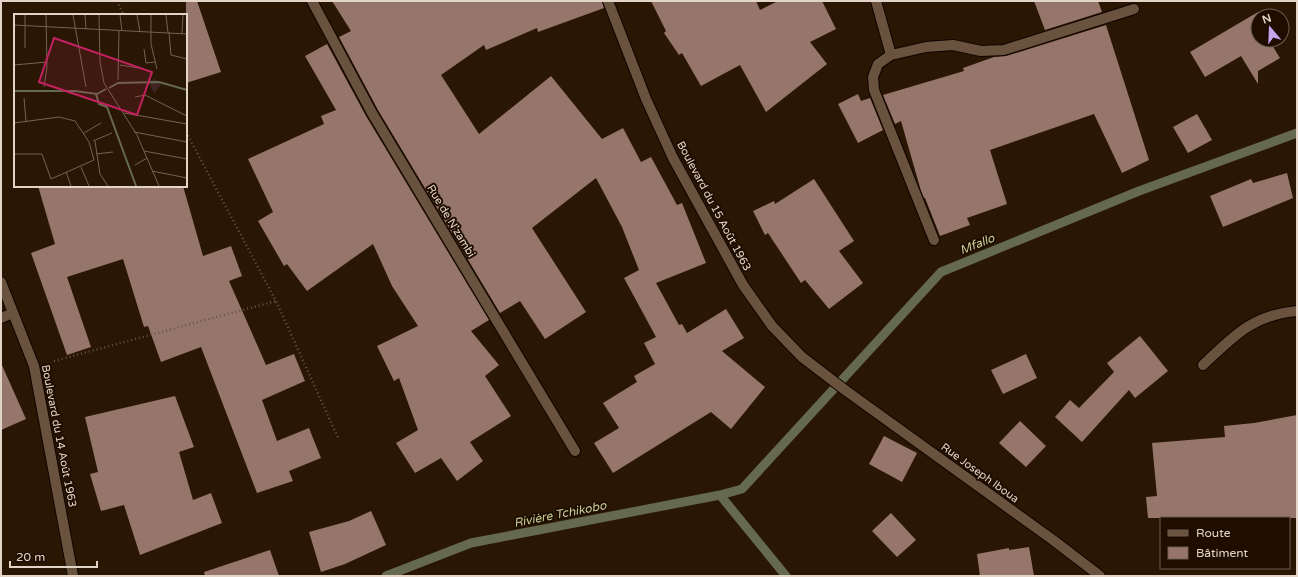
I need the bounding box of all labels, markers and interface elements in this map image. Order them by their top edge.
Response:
north arrow [1250,8,1290,48]
text: N [1261,11,1273,27]
inset map [14,14,187,187]
street label: Boulevard du 15 Août 1963 [674,139,754,273]
street label: Rue de N'zambi [424,182,478,260]
water label: Mfallo [958,231,997,257]
street label: Boulevard du 14 Août 1963 [39,364,79,508]
street label: Rue Joseph Iboua [939,440,1021,506]
water label: Rivière Tchikobo [513,498,608,530]
legend [1160,517,1290,569]
text: Route [1196,526,1231,540]
scale bar [10,543,97,569]
text: Bâtiment [1196,546,1248,560]
text: 20 m [16,550,45,564]

